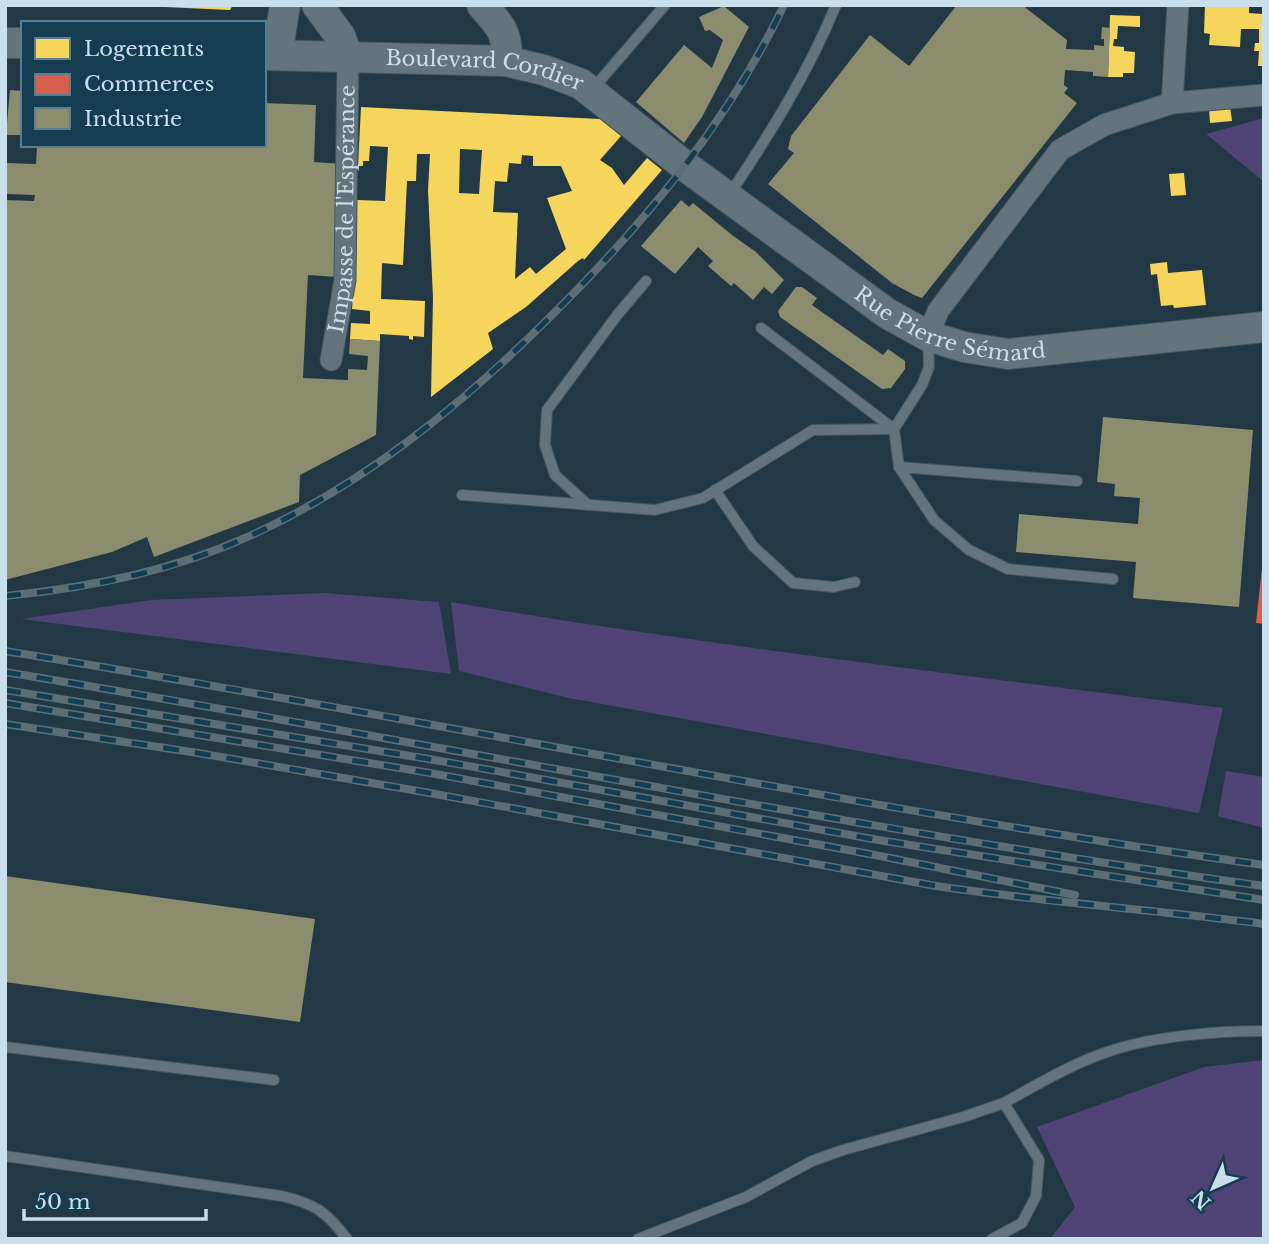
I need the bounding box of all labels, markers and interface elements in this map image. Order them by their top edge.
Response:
legend [21,21,266,147]
text: Logements [84,36,204,62]
street label: Boulevard Cordier [385,45,587,97]
text: Commerces [84,71,214,97]
street label: Impasse de l'Espérance [323,85,361,335]
text: Industrie [84,106,182,132]
street label: Rue Pierre Sémard [849,281,1047,367]
north arrow [1178,1153,1248,1223]
scale bar [24,1178,206,1222]
text: N [1187,1185,1216,1214]
text: 50 m [35,1189,91,1215]

